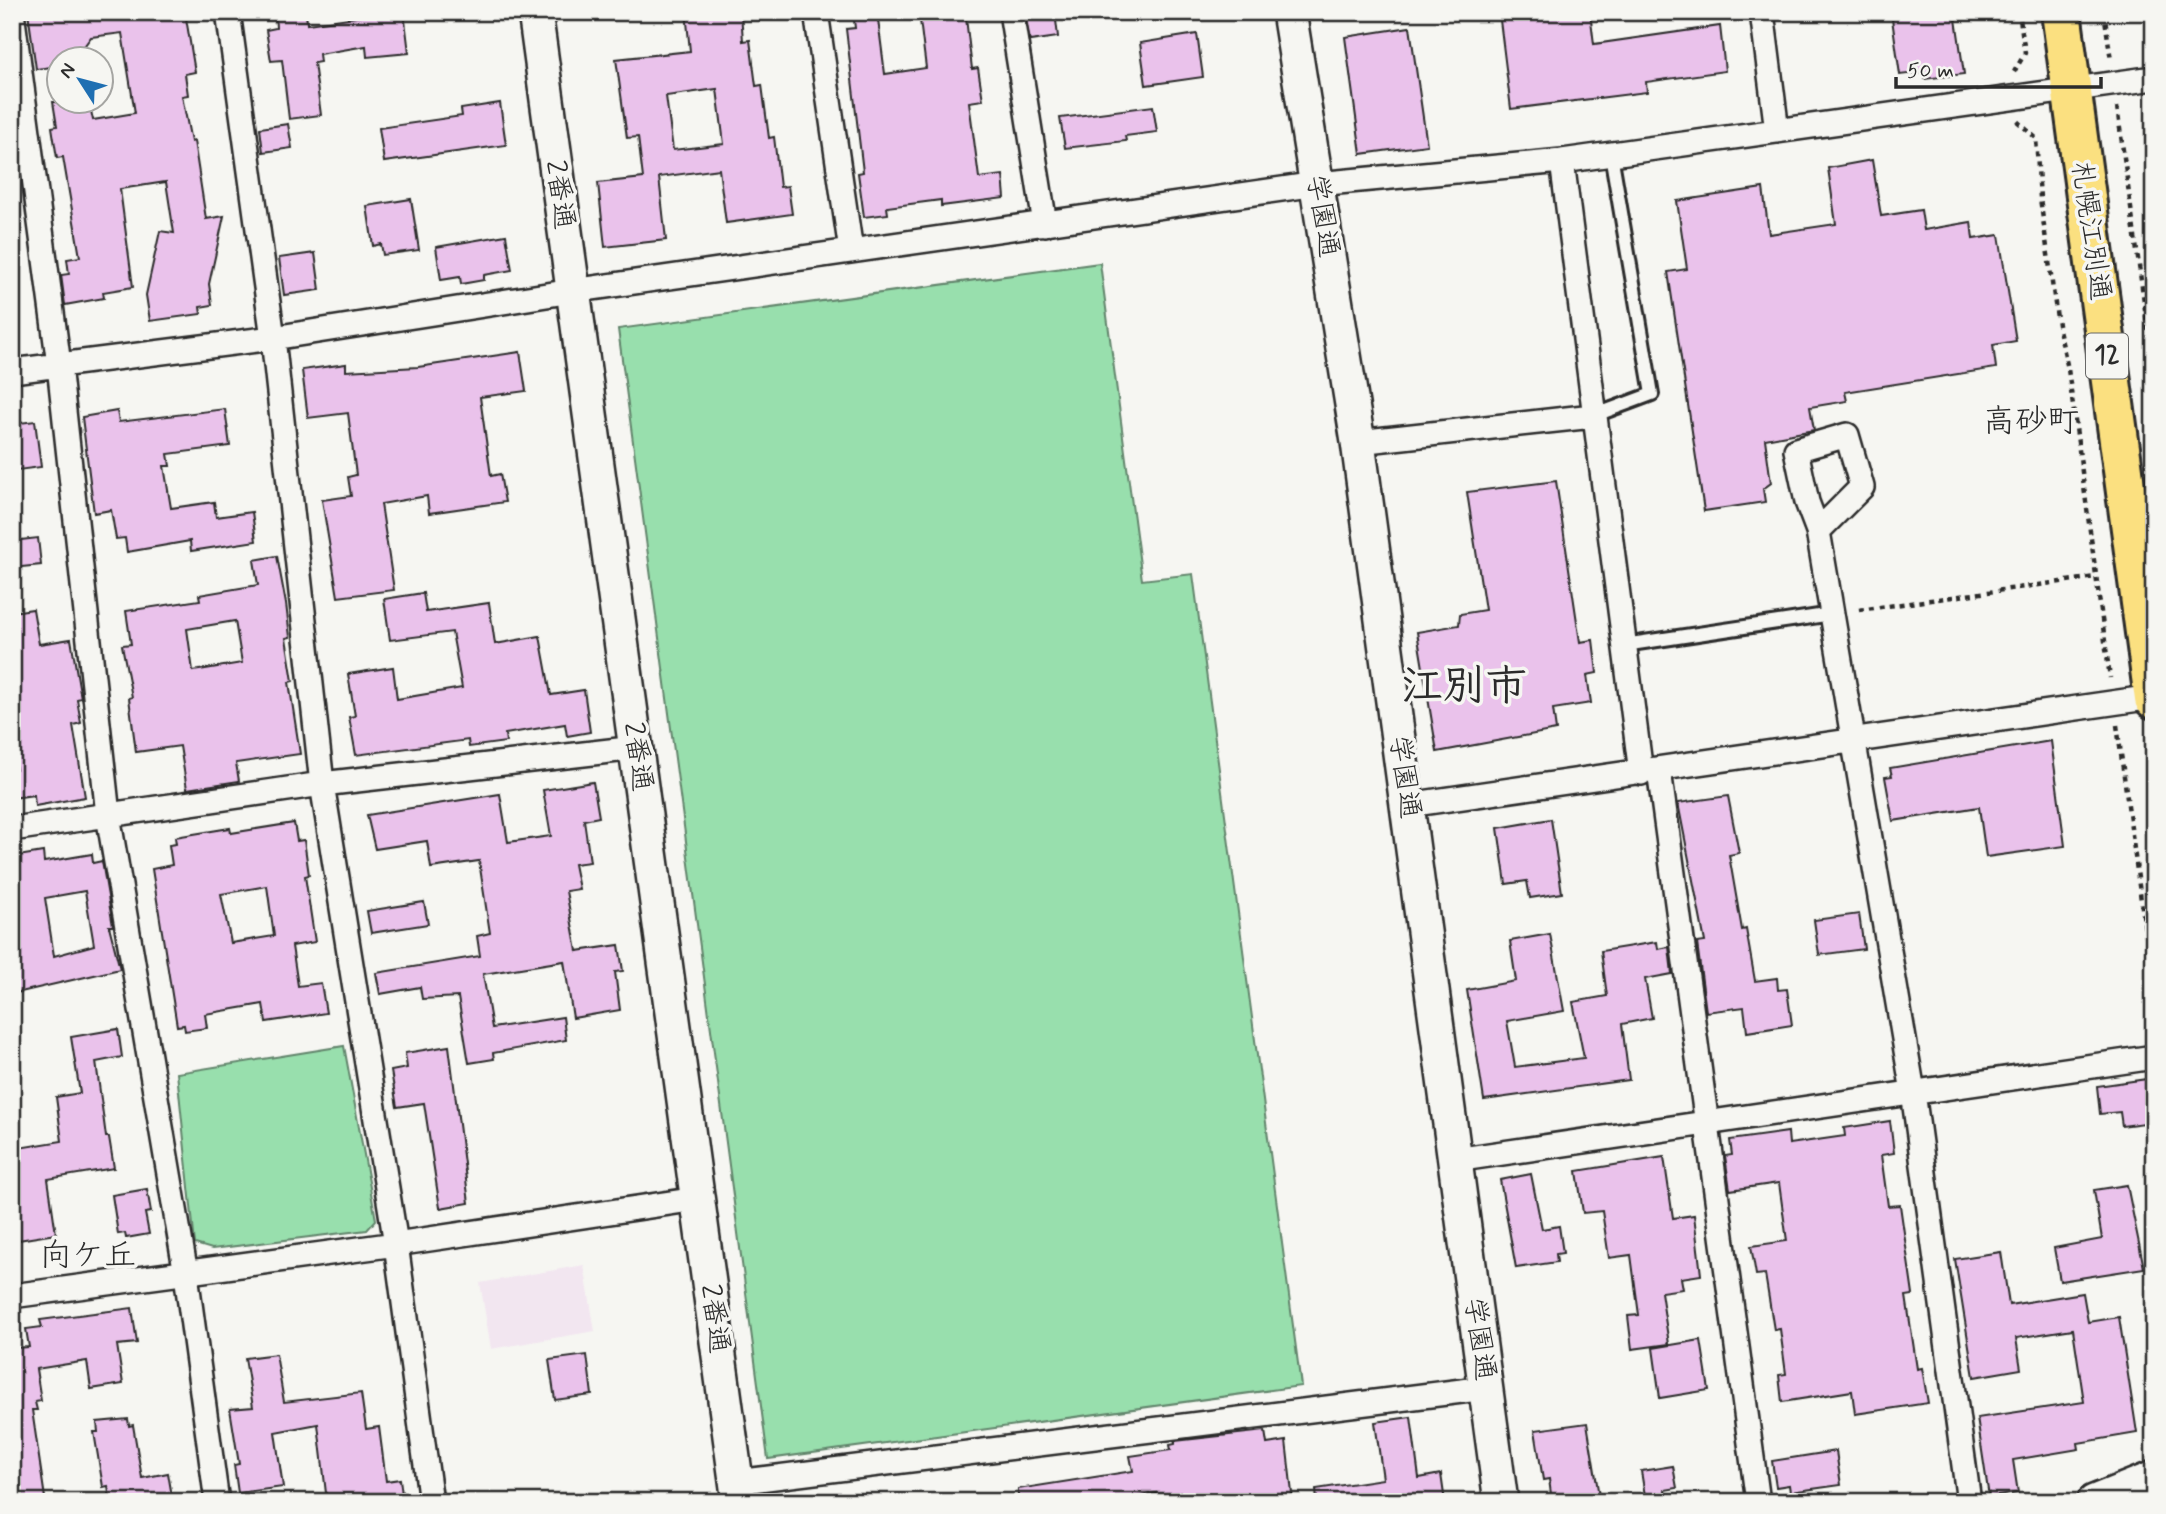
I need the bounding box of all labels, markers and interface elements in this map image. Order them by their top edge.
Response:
north arrow [46,46,116,116]
scale bar [1896,46,2101,90]
text: 50 m [1907,57,1954,85]
text: N [54,58,81,83]
street label: 2番通 [536,158,582,232]
street label: 札幌江別通 [2062,159,2118,303]
street label: 学園通 [1297,172,1347,260]
road number: 12 [2086,334,2128,378]
district label: 高砂町 [1983,401,2079,443]
district label: 江別市 [1401,660,1527,715]
street label: 2番通 [614,720,660,794]
street label: 学園通 [1380,733,1428,821]
district label: 向ケ丘 [40,1235,136,1277]
street label: 2番通 [691,1282,737,1356]
street label: 学園通 [1455,1295,1503,1383]

